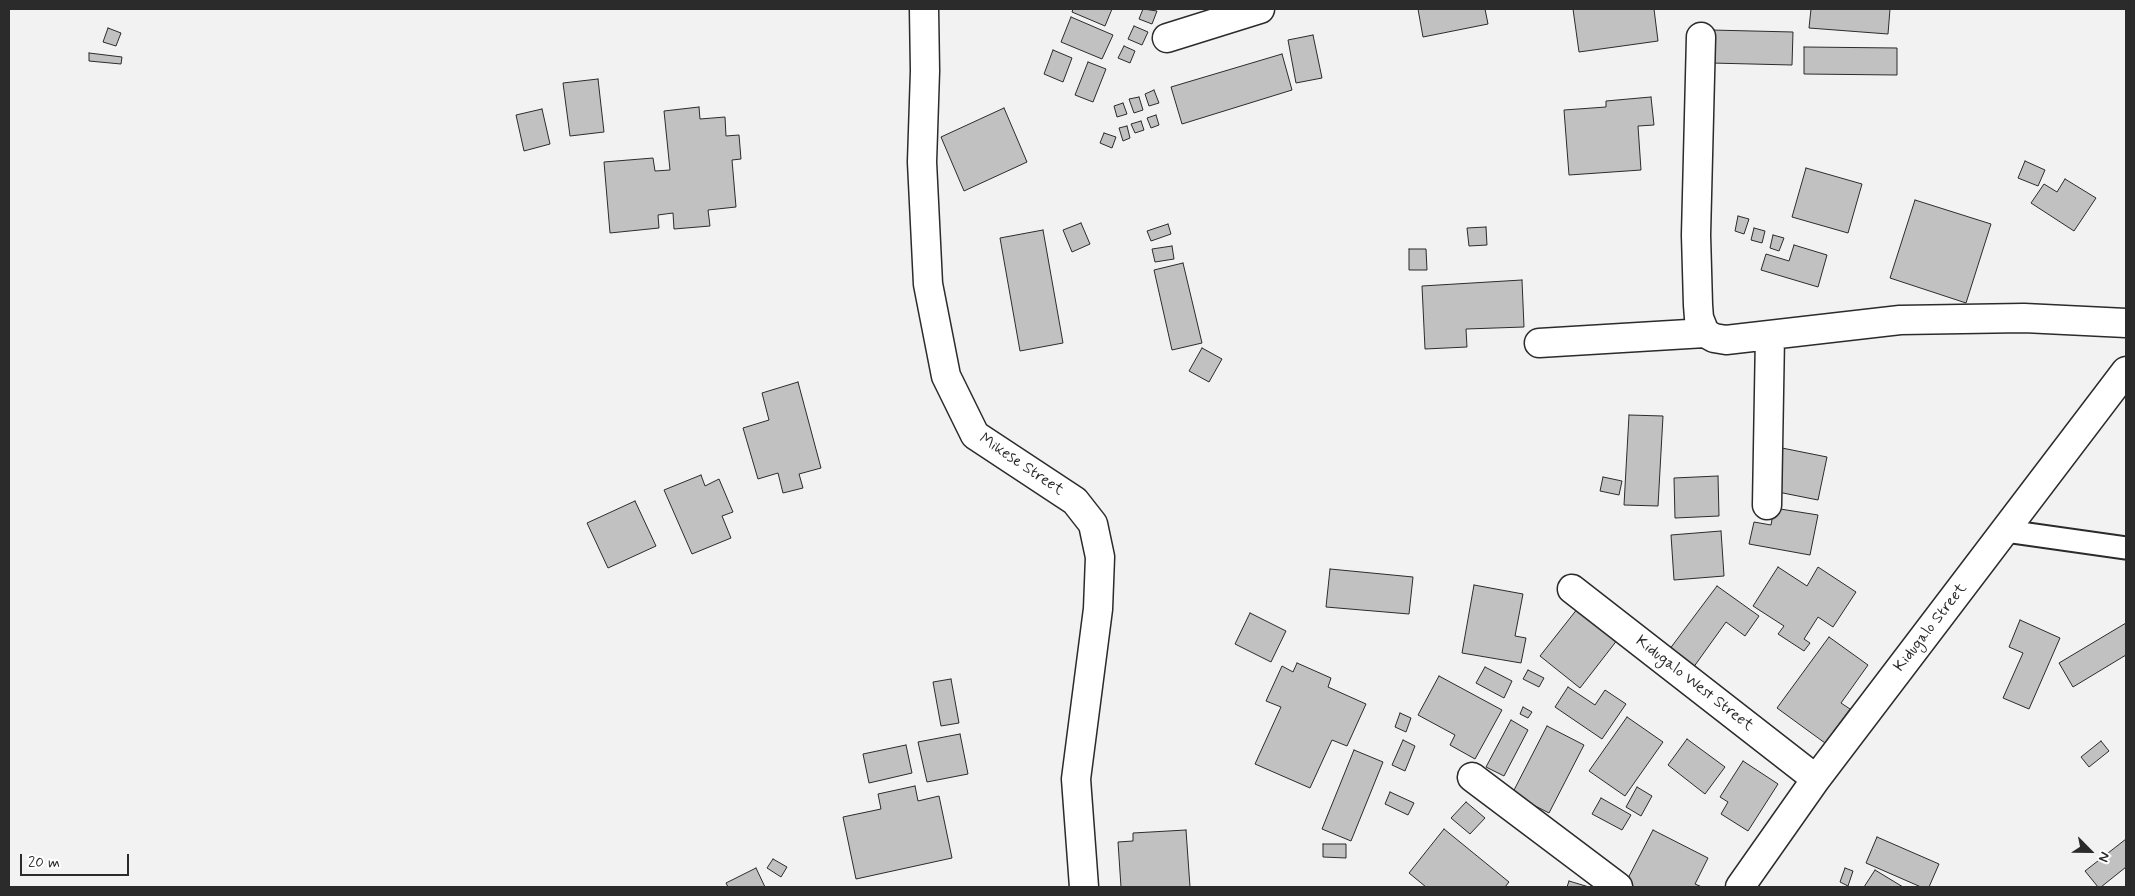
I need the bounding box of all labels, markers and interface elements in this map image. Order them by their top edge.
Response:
street label: Mikese Street [975,430,1067,500]
street label: Kidugalo Street [1890,580,1972,676]
street label: Kidugalo West Street [1631,632,1757,736]
north arrow [2065,826,2115,876]
scale bar [22,844,131,876]
text: N [2094,849,2114,865]
text: 20 m [28,853,60,873]

